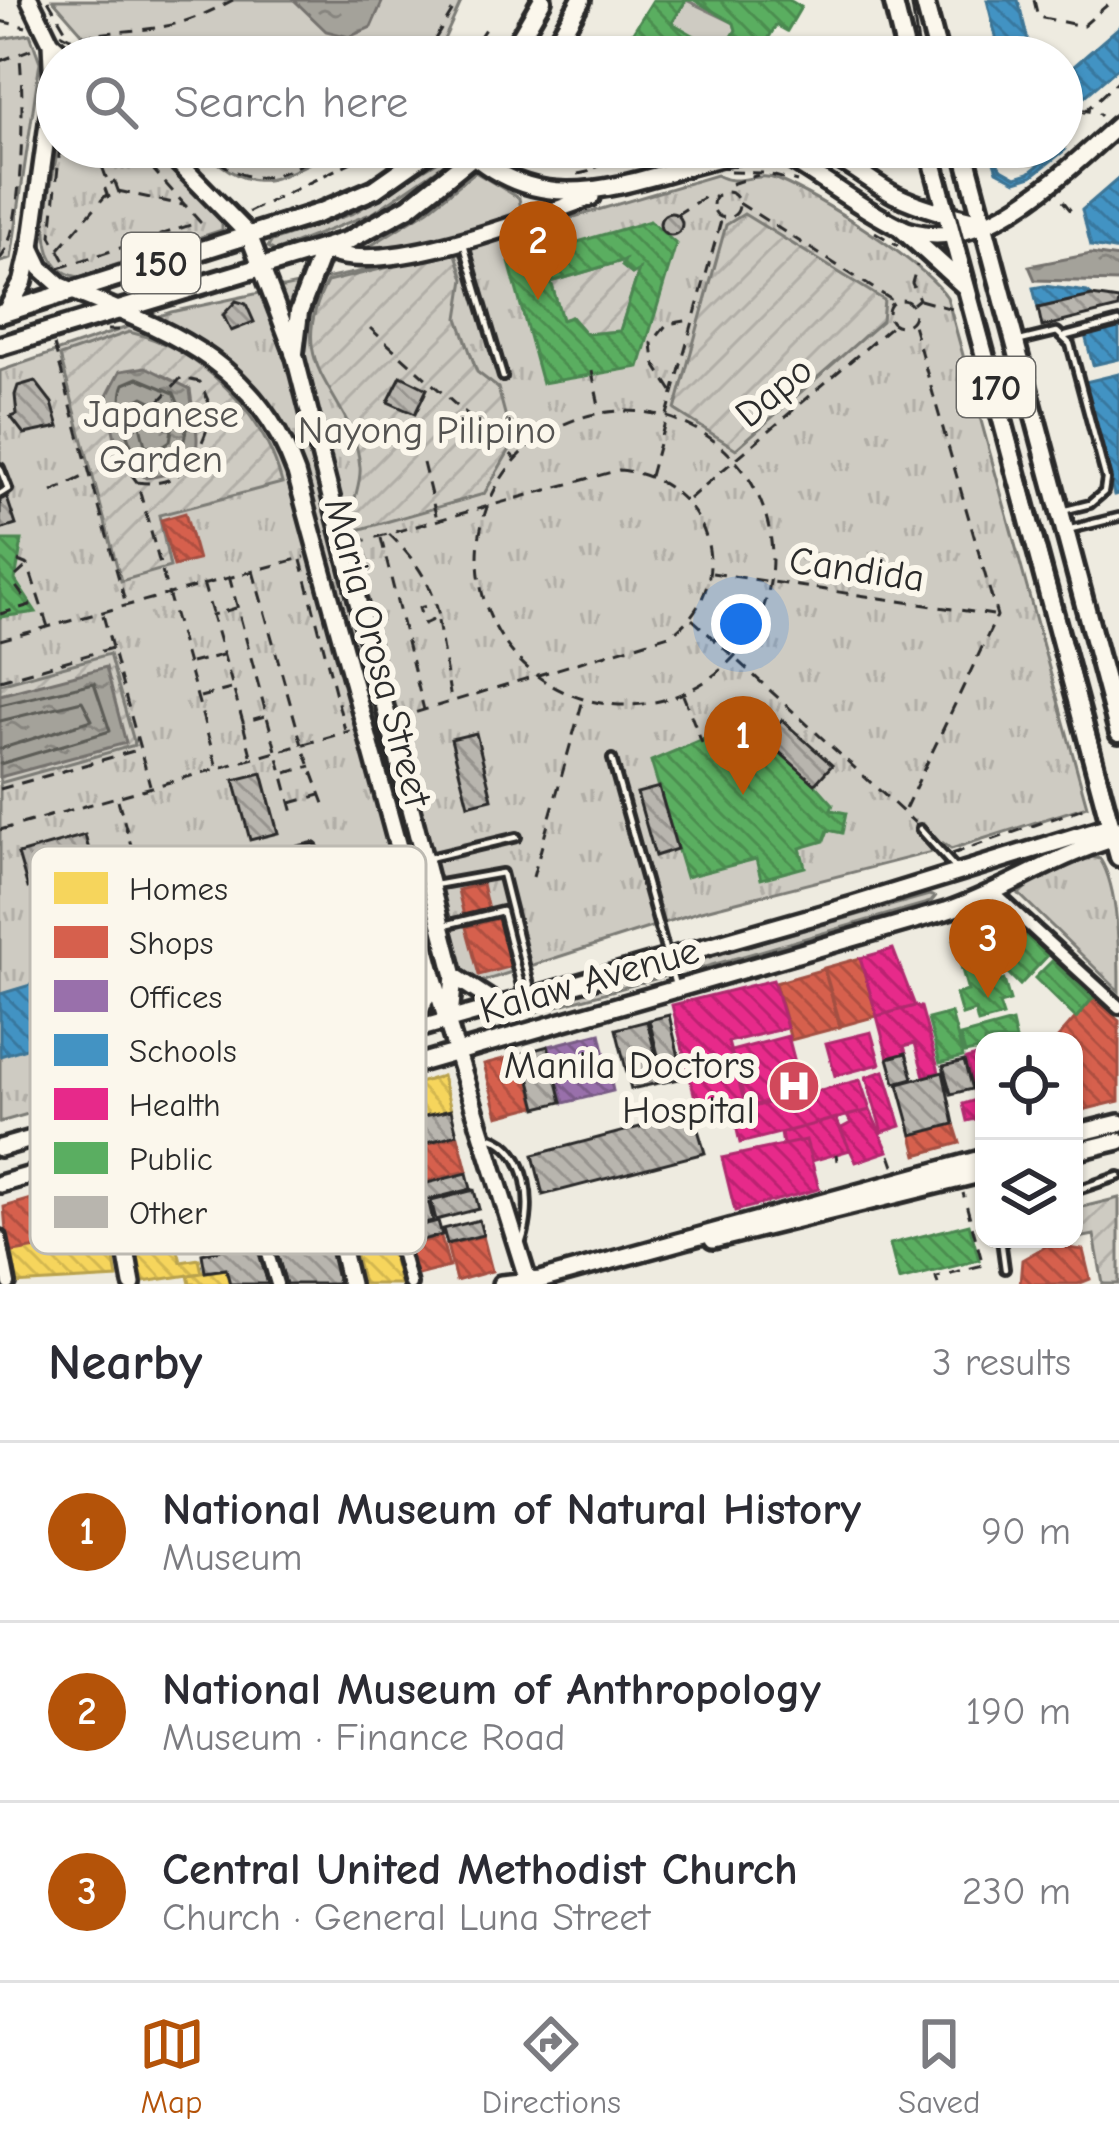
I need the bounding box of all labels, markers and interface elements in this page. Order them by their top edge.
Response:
search box [36,36,1083,168]
icon: search [78,69,144,135]
text: Search here [174,76,408,128]
pin: 2 [499,201,577,300]
road number: 150 [122,233,200,293]
street label: Dapo [727,347,821,437]
road number: 170 [957,357,1035,417]
park label: Japanese Garden [83,392,239,482]
park label: Nayong Pilipino [298,408,556,453]
street label: Maria Orosa Street [315,493,441,813]
street label: Candida [786,538,927,601]
your location [711,594,771,654]
pin: 1 [704,696,782,795]
legend [30,846,426,1254]
text: Homes [129,870,228,908]
pin: 3 [949,899,1027,998]
text: Shops [129,924,213,962]
street label: Kalaw Avenue [475,928,704,1033]
text: Offices [129,978,222,1016]
text: Schools [129,1032,237,1070]
map controls [975,1032,1083,1248]
button: locate [975,1032,1083,1140]
place label: Manila Doctors Hospital [504,1043,755,1133]
hospital icon: Manila Doctors Hospital [766,1058,822,1114]
text: Health [129,1086,221,1124]
text: Public [129,1140,213,1178]
button: layers [975,1140,1083,1248]
text: Other [129,1194,207,1232]
text: Nearby [48,1333,202,1392]
text: 3 results [932,1340,1071,1385]
text: National Museum of Natural History [162,1483,861,1535]
text: 1 [79,1509,95,1554]
text: 90 m [981,1509,1071,1554]
text: Museum [162,1535,302,1580]
text: National Museum of Anthropology [162,1663,821,1715]
text: 2 [77,1689,97,1734]
text: 190 m [966,1689,1071,1734]
text: Museum · Finance Road [162,1715,566,1760]
text: Central United Methodist Church [162,1843,798,1895]
text: 3 [77,1869,97,1914]
text: 230 m [962,1869,1071,1914]
text: Church · General Luna Street [162,1895,650,1940]
tab: Map [139,2011,205,2121]
tab: Directions [482,2011,621,2121]
tab: Saved [898,2011,980,2121]

